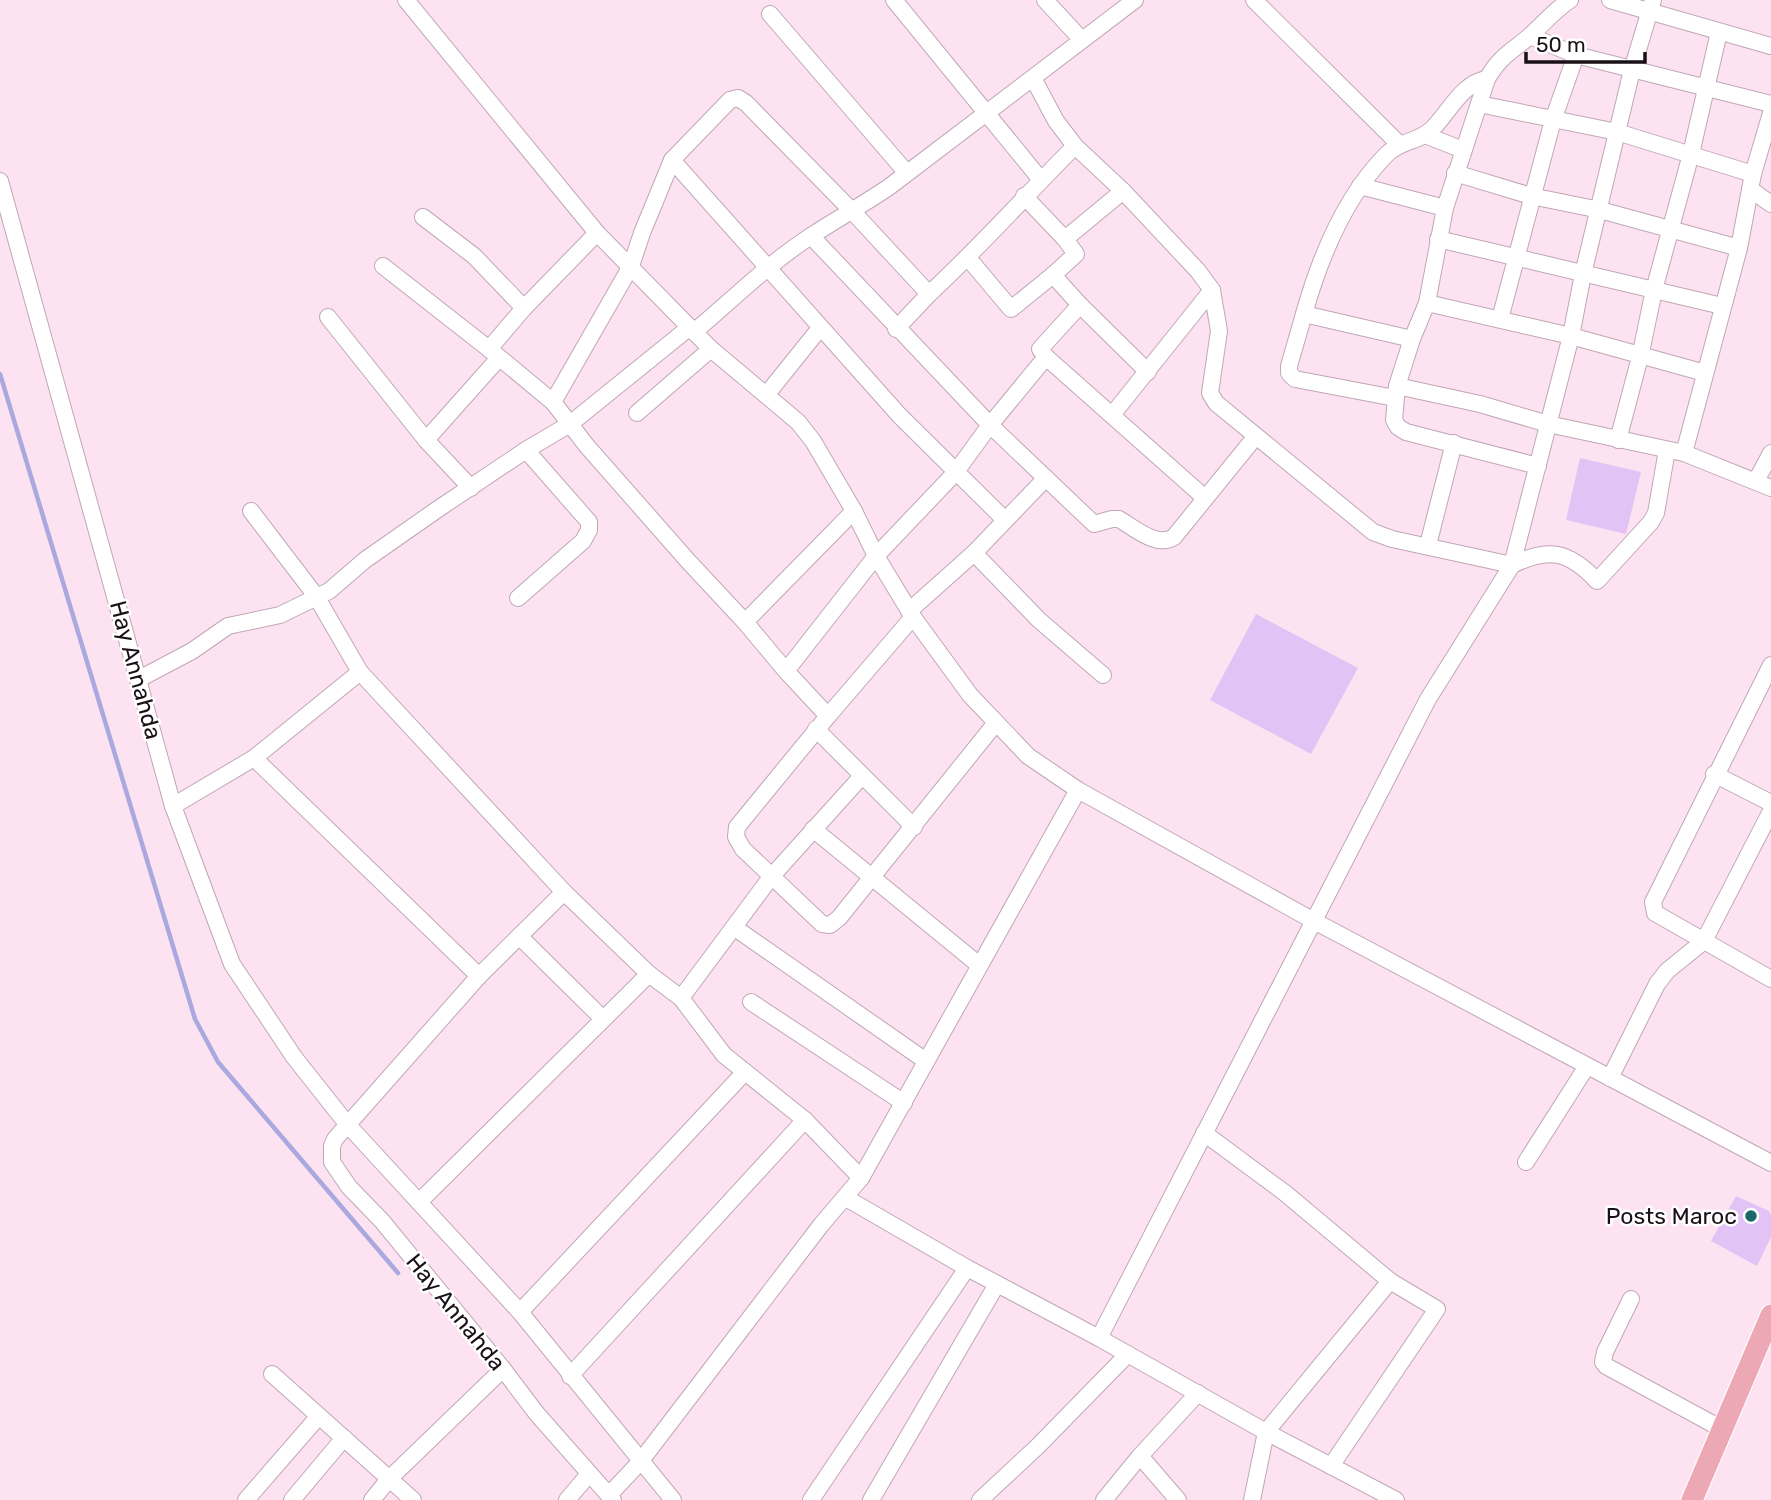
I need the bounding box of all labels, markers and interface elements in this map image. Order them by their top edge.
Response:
scale bar [1526,21,1645,65]
text: 50 m [1536,32,1586,57]
street label: Hay Annahda [104,598,168,742]
place label: Posts Maroc [1606,1202,1737,1230]
marker: Posts Maroc [1743,1208,1759,1224]
street label: Hay Annahda [400,1248,512,1376]

